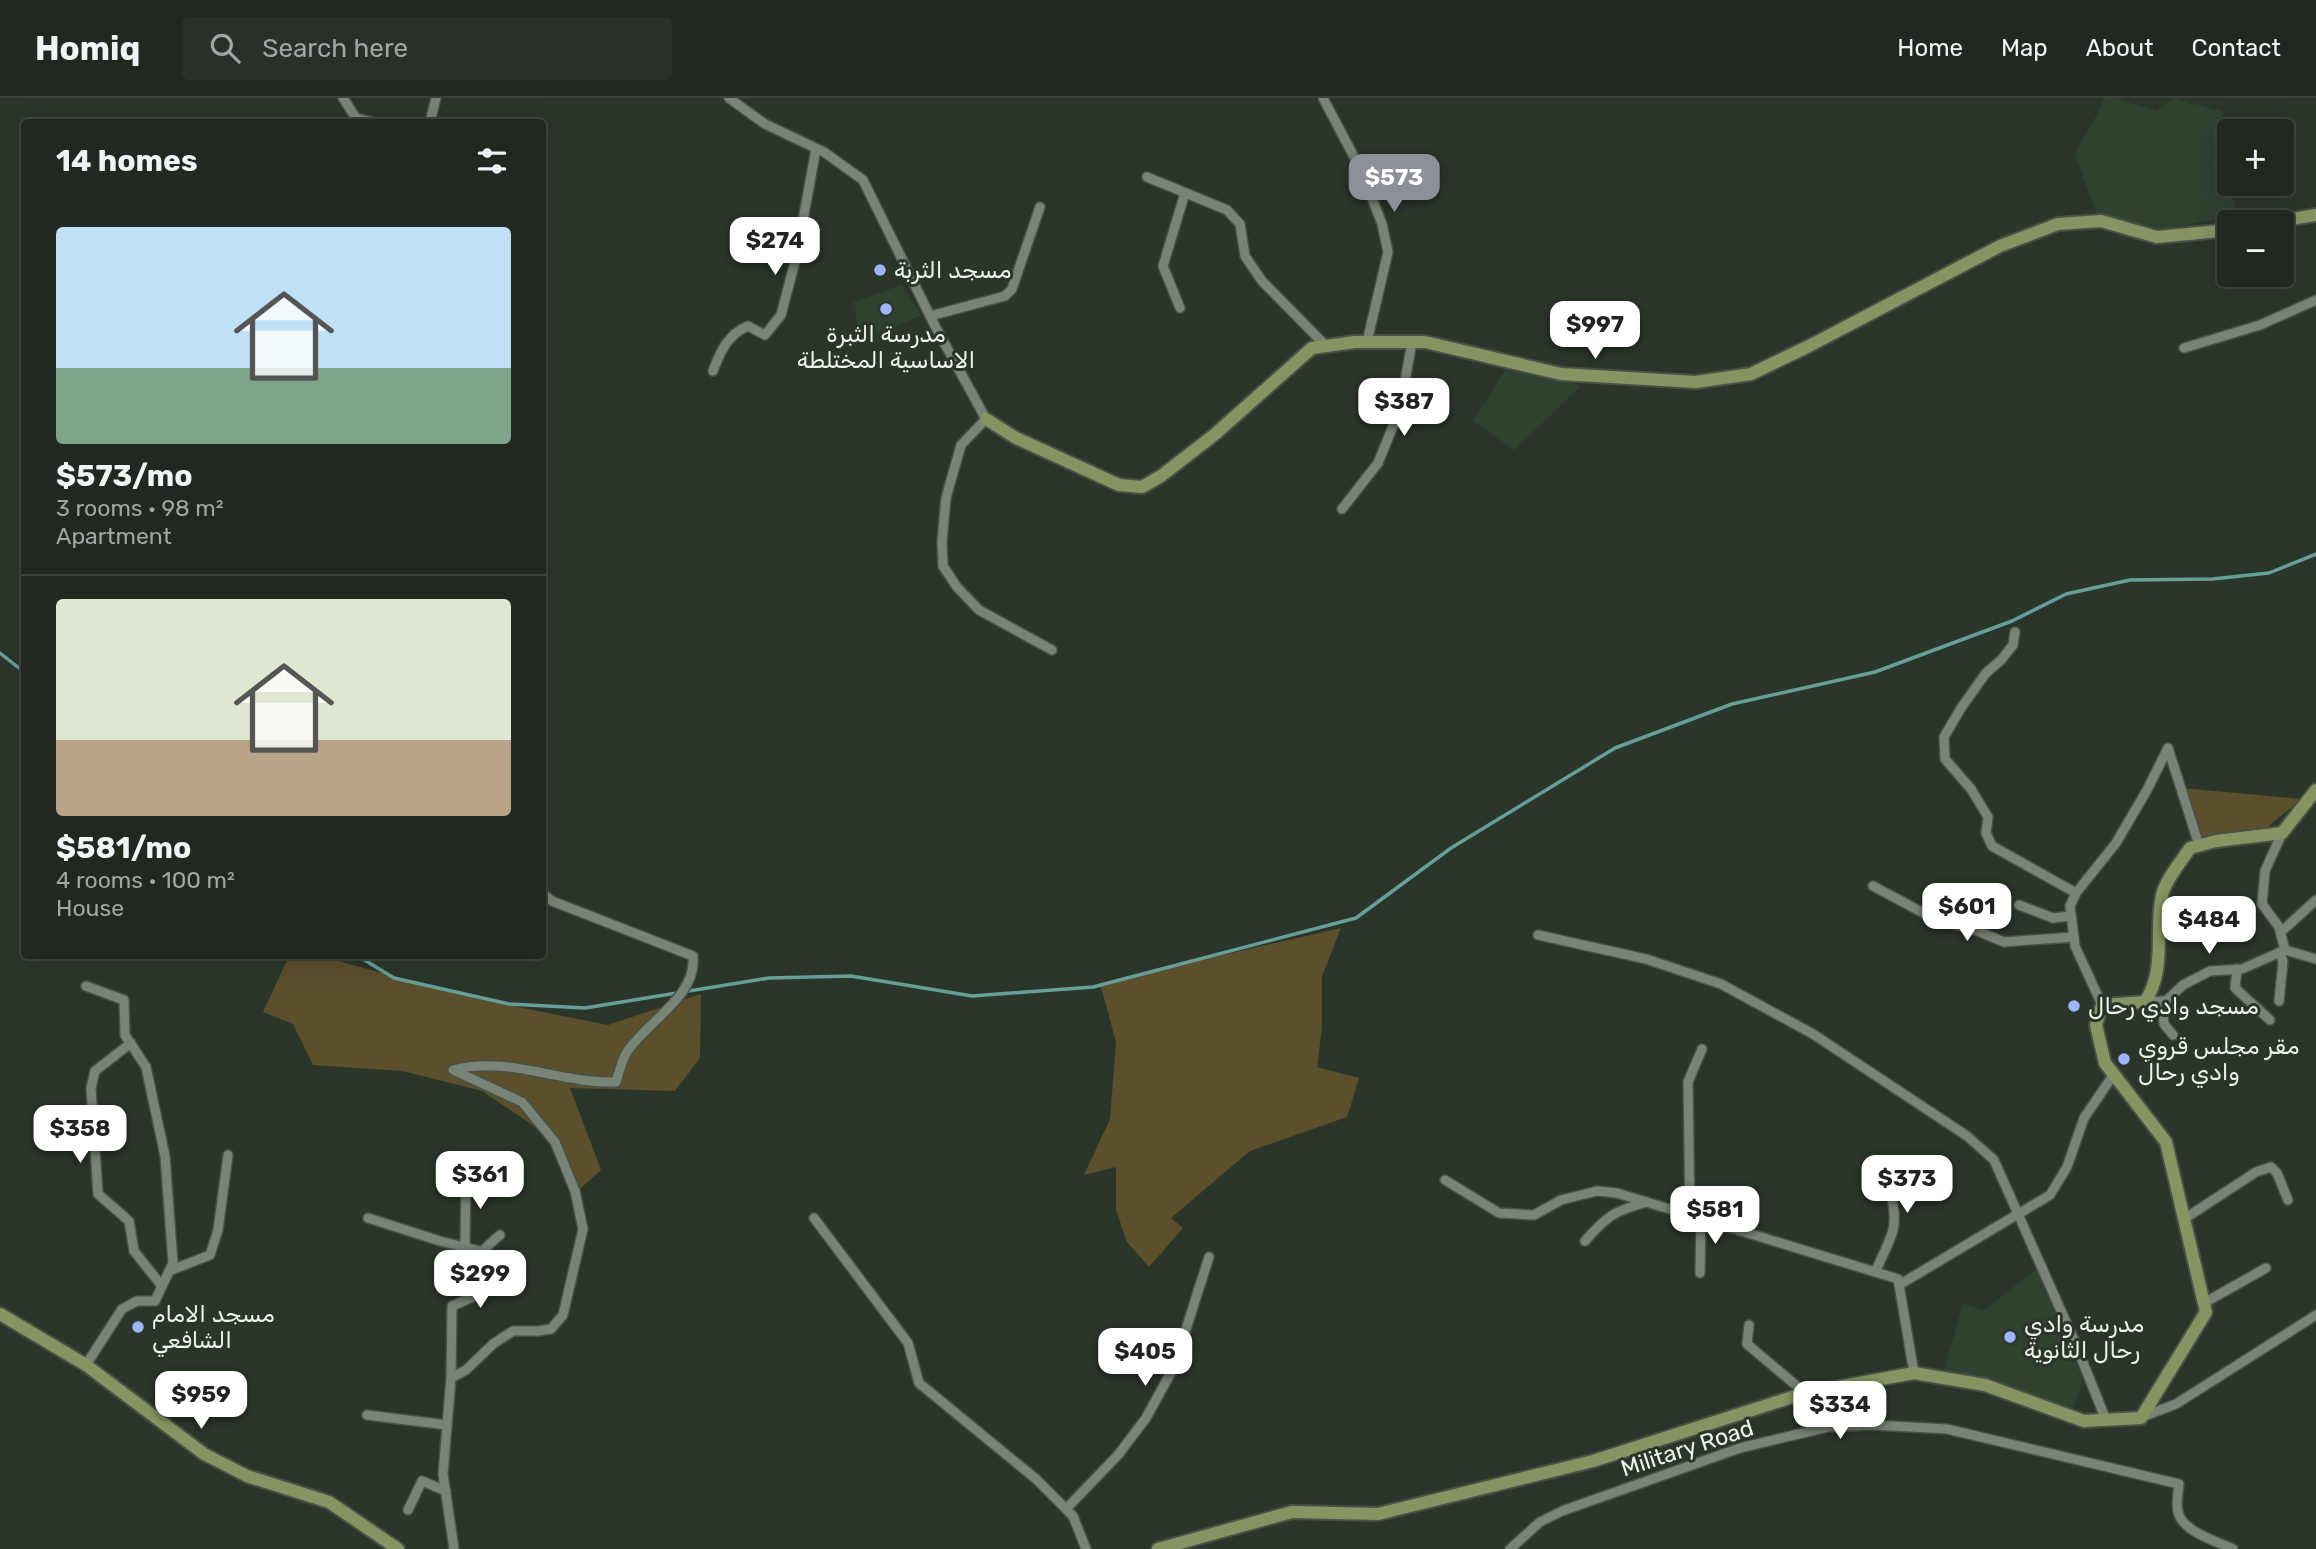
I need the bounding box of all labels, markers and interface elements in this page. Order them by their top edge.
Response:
search box [182,17,672,80]
text: Homiq [35,29,140,68]
icon: search [206,29,244,67]
text: Search here [262,33,408,64]
text: Home [1897,34,1963,62]
text: Map [2001,34,2048,62]
text: About [2086,34,2154,62]
text: Contact [2192,34,2281,62]
map controls [2217,119,2294,287]
button: + [2217,119,2294,196]
icon: filters [473,142,511,180]
text: 14 homes [56,143,198,179]
pin: $573 [1353,155,1435,214]
text: $573 [1365,163,1423,191]
button: − [2217,210,2294,287]
pin: $274 [734,218,816,277]
text: $274 [746,226,804,254]
place label: مسجد الثربة [894,256,1011,284]
marker: مسجد الثربة [872,262,888,278]
icon: home [221,273,347,399]
marker: مدرسة الثبرة الاساسية المختلطة [878,301,894,317]
pin: $997 [1554,302,1636,361]
text: $997 [1566,310,1624,338]
place label: مدرسة الثبرة الاساسية المختلطة [797,320,975,374]
pin: $387 [1363,378,1445,438]
text: $387 [1374,387,1434,415]
text: $573/mo [56,458,193,494]
text: 3 rooms · 98 m² [56,494,224,522]
text: Apartment [56,522,172,550]
icon: home [221,645,347,771]
text: $581/mo [56,830,191,866]
text: 4 rooms · 100 m² [56,866,235,894]
pin: $601 [1926,884,2008,943]
text: $601 [1938,892,1996,920]
text: House [56,894,124,922]
pin: $484 [2168,896,2250,956]
text: $484 [2178,905,2240,933]
place label: مسجد وادي رحال [2088,992,2259,1023]
marker: مسجد وادي رحال [2066,998,2082,1014]
place label: مقر مجلس قروي وادي رحال [2138,1032,2300,1089]
marker: مقر مجلس قروي وادي رحال [2116,1051,2132,1067]
pin: $358 [39,1105,121,1165]
text: $358 [50,1114,110,1142]
pin: $361 [439,1152,521,1211]
pin: $373 [1866,1156,1948,1215]
text: $361 [452,1160,508,1188]
text: $373 [1878,1164,1936,1192]
pin: $581 [1674,1186,1756,1246]
text: $581 [1686,1195,1744,1223]
pin: $299 [439,1250,521,1310]
text: $299 [450,1259,510,1287]
place label: مسجد الامام الشافعي [152,1300,275,1357]
place label: مدرسة وادي رحال الثانوية [2024,1310,2144,1364]
marker: مسجد الامام الشافعي [130,1319,146,1335]
pin: $405 [1104,1328,1186,1388]
marker: مدرسة وادي رحال الثانوية [2002,1329,2018,1345]
text: $405 [1114,1337,1176,1365]
pin: $959 [160,1372,242,1431]
text: $959 [171,1380,231,1408]
pin: $334 [1799,1382,1881,1441]
text: $334 [1809,1390,1871,1418]
street label: Military Road [1617,1413,1757,1483]

